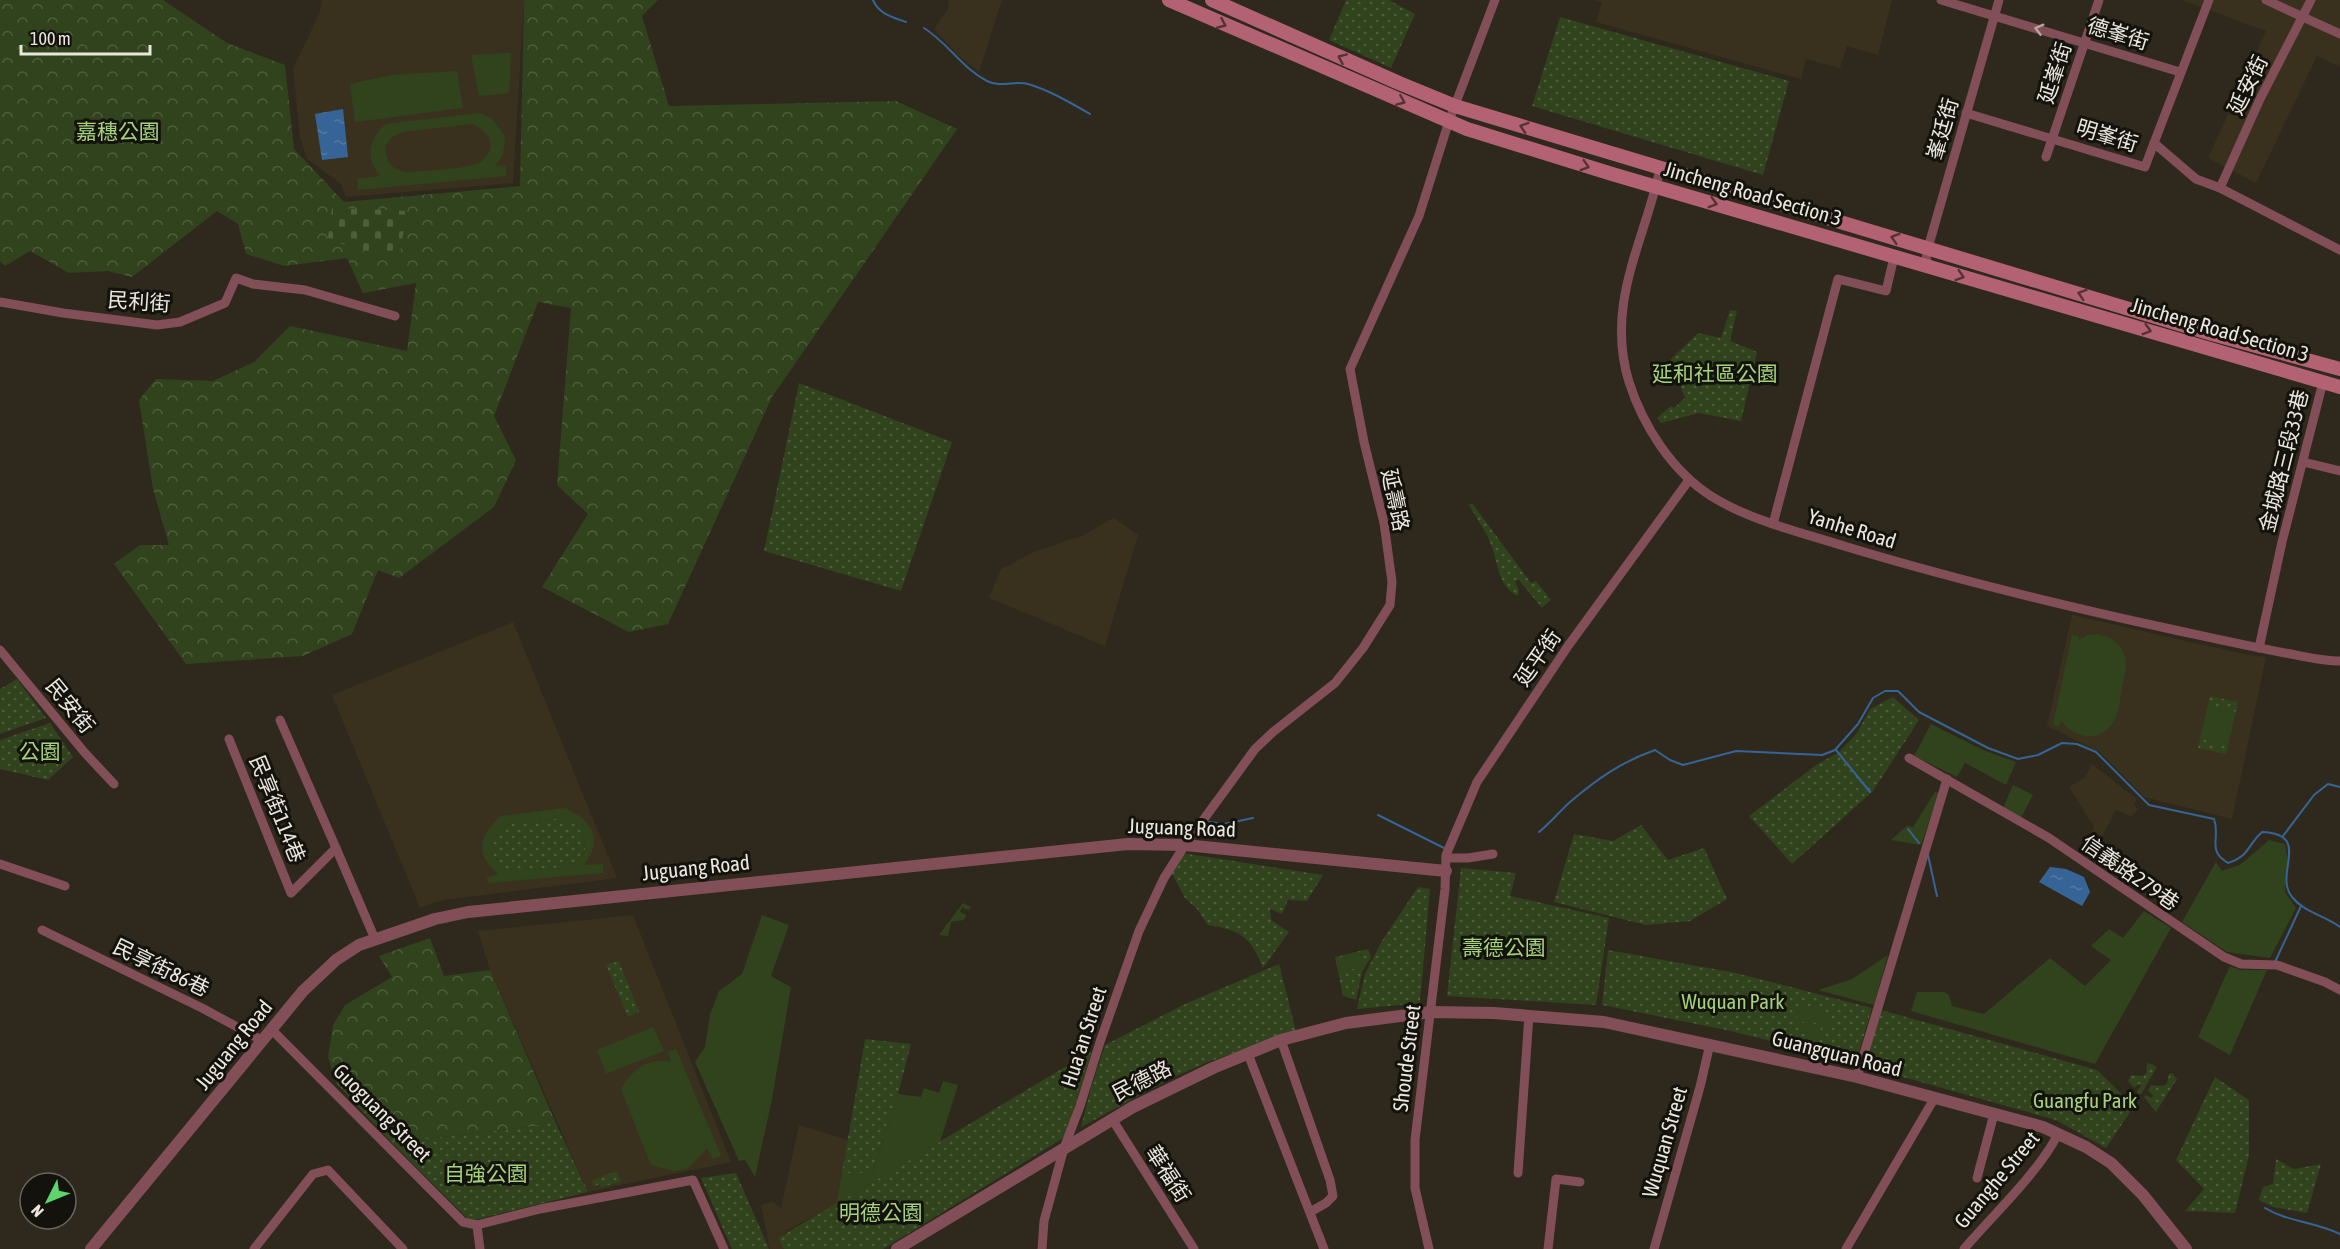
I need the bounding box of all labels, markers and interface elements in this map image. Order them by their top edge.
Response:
street label: 德峯街 [2085,12,2152,54]
one-way arrow [1216,17,1227,29]
scale bar [21,18,150,56]
one-way arrow [2034,24,2045,36]
text: 100 m [30,28,71,49]
street label: 延峯街 [2033,39,2075,106]
street label: 延安街 [2223,51,2272,118]
one-way arrow [1338,53,1349,65]
one-way arrow [1395,94,1406,106]
street label: 峯廷街 [1922,95,1962,162]
street label: 明峯街 [2074,114,2141,156]
park label: 嘉穗公園 [76,119,160,143]
one-way arrow [1519,122,1530,135]
street label: Jincheng Road Section 3 [1662,156,1845,230]
one-way arrow [1579,159,1590,171]
one-way arrow [1707,196,1717,208]
one-way arrow [1890,233,1901,246]
one-way arrow [1954,269,1965,281]
street label: 民利街 [107,287,171,315]
one-way arrow [2077,289,2088,301]
street label: Jincheng Road Section 3 [2129,292,2312,366]
one-way arrow [2142,323,2152,335]
park label: 延和社區公園 [1652,361,1778,385]
street label: 金城路三段33巷 [2254,387,2312,534]
street label: 延壽路 [1378,466,1414,533]
street label: Yanhe Road [1805,503,1899,553]
street label: 延平街 [1509,625,1565,690]
street label: 民安街 [42,673,100,737]
park label: 公園 [19,739,61,763]
street label: 民享街114巷 [246,751,310,866]
street label: Juguang Road [1128,813,1236,841]
street label: 信義路279巷 [2077,830,2184,915]
street label: Juguang Road [641,849,751,885]
street label: 民享街86巷 [110,934,213,1001]
park label: 壽德公園 [1462,935,1546,959]
street label: Hua'an Street [1055,983,1111,1090]
park label: Wuquan Park [1681,989,1785,1013]
street label: Juguang Road [190,995,277,1094]
street label: Shoude Street [1388,1003,1424,1113]
street label: Guangquan Road [1770,1025,1905,1081]
street label: 民德路 [1108,1055,1175,1105]
street label: Guoguang Street [329,1058,437,1166]
street label: Wuquan Street [1637,1084,1691,1200]
park label: Guangfu Park [2033,1088,2137,1112]
street label: Guanghe Street [1949,1126,2044,1233]
street label: 華福街 [1142,1141,1196,1206]
park label: 自強公園 [444,1161,528,1185]
north arrow [18,1171,78,1231]
park label: 明德公園 [839,1200,923,1224]
text: N [27,1202,47,1221]

